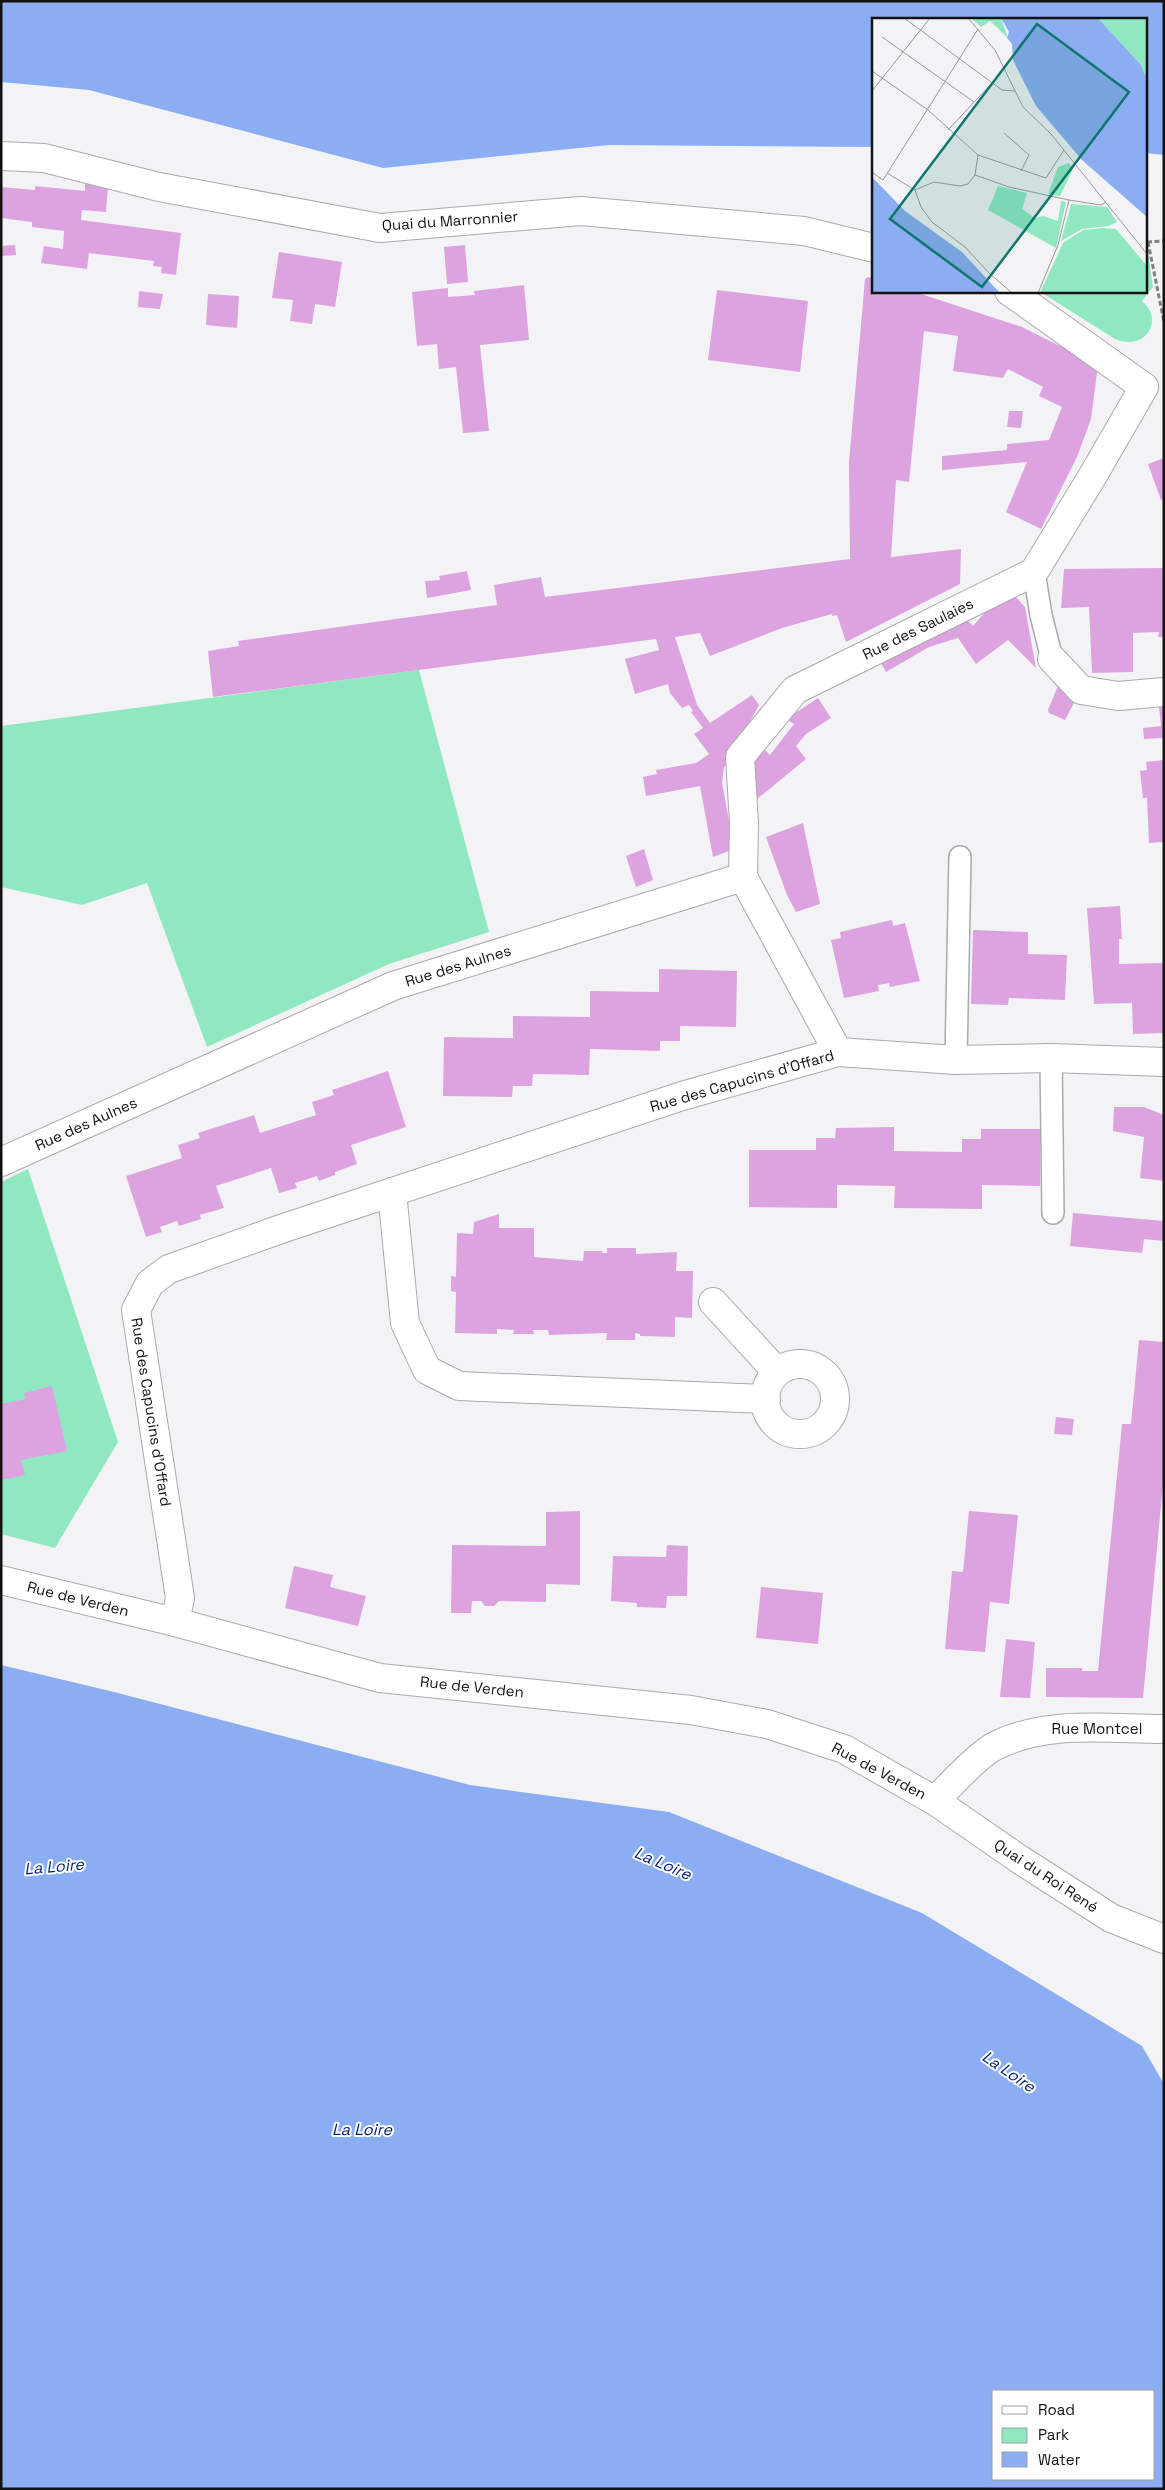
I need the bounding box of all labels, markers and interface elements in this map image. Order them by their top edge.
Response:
inset map [872,18,1148,292]
street label: Quai du Marronnier [381,206,519,235]
street label: Rue des Saulaies [859,593,977,664]
street label: Rue des Aulnes [403,940,513,991]
street label: Rue des Capucins d'Offard [648,1045,836,1116]
street label: Rue des Aulnes [32,1093,140,1155]
street label: Rue des Capucins d'Offard [127,1316,176,1508]
street label: Rue de Verden [25,1577,131,1620]
street label: Rue de Verden [419,1672,525,1701]
street label: Rue Montcel [1052,1719,1142,1738]
street label: Rue de Verden [829,1738,930,1803]
street label: Quai du Roi René [990,1835,1102,1916]
water label: La Loire [631,1842,695,1885]
water label: La Loire [23,1853,85,1880]
water label: La Loire [978,2046,1040,2097]
water label: La Loire [332,2119,392,2140]
legend [992,2390,1155,2480]
text: Road [1038,2400,1075,2419]
text: Park [1038,2425,1069,2444]
text: Water [1038,2450,1081,2469]

